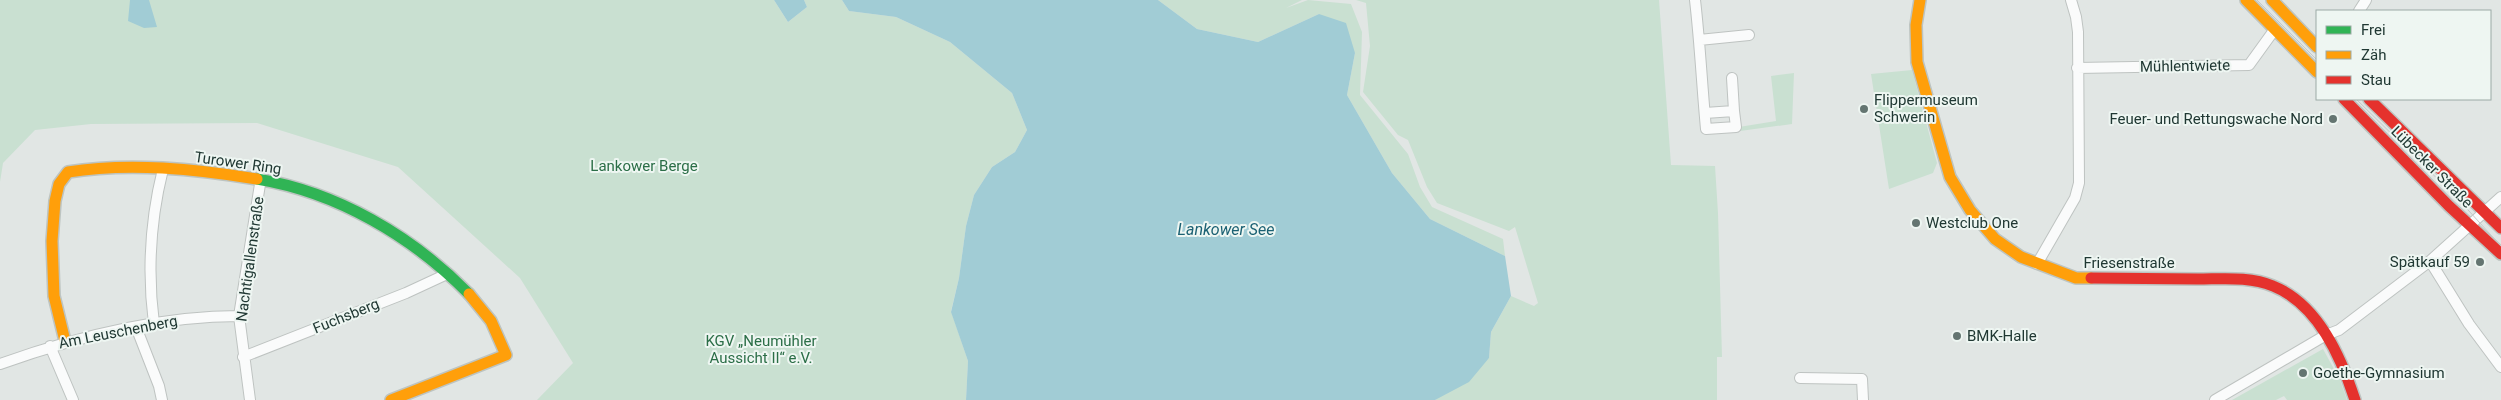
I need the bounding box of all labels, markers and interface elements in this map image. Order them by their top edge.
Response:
legend [2316,10,2491,100]
text: Frei [2361,21,2386,39]
text: Zäh [2361,46,2386,64]
street label: Mühlentwiete [2140,56,2230,76]
text: Stau [2361,71,2391,89]
place label: Flippermuseum Schwerin [1874,91,1978,126]
marker: Flippermuseum Schwerin [1858,103,1870,115]
place label: Feuer- und Rettungswache Nord [2109,110,2323,128]
marker: Feuer- und Rettungswache Nord [2327,113,2339,125]
street label: Lübecker Straße [2387,122,2477,212]
street label: Turower Ring [193,148,283,178]
park label: Lankower Berge [590,157,698,175]
street label: Nachtigallenstraße [232,195,268,323]
place label: Westclub One [1926,214,2018,232]
marker: Westclub One [1910,217,1922,229]
water label: Lankower See [1178,220,1274,239]
place label: Spätkauf 59 [2390,253,2470,271]
street label: Friesenstraße [2083,254,2175,272]
marker: Spätkauf 59 [2474,256,2486,268]
street label: Fuchsberg [310,295,382,337]
street label: Am Leuschenberg [57,312,179,352]
place label: BMK-Halle [1967,327,2037,345]
marker: BMK-Halle [1951,330,1963,342]
park label: KGV „Neumühler Aussicht II“ e.V. [705,332,817,367]
place label: Goethe-Gymnasium [2313,364,2445,382]
marker: Goethe-Gymnasium [2297,367,2309,379]

